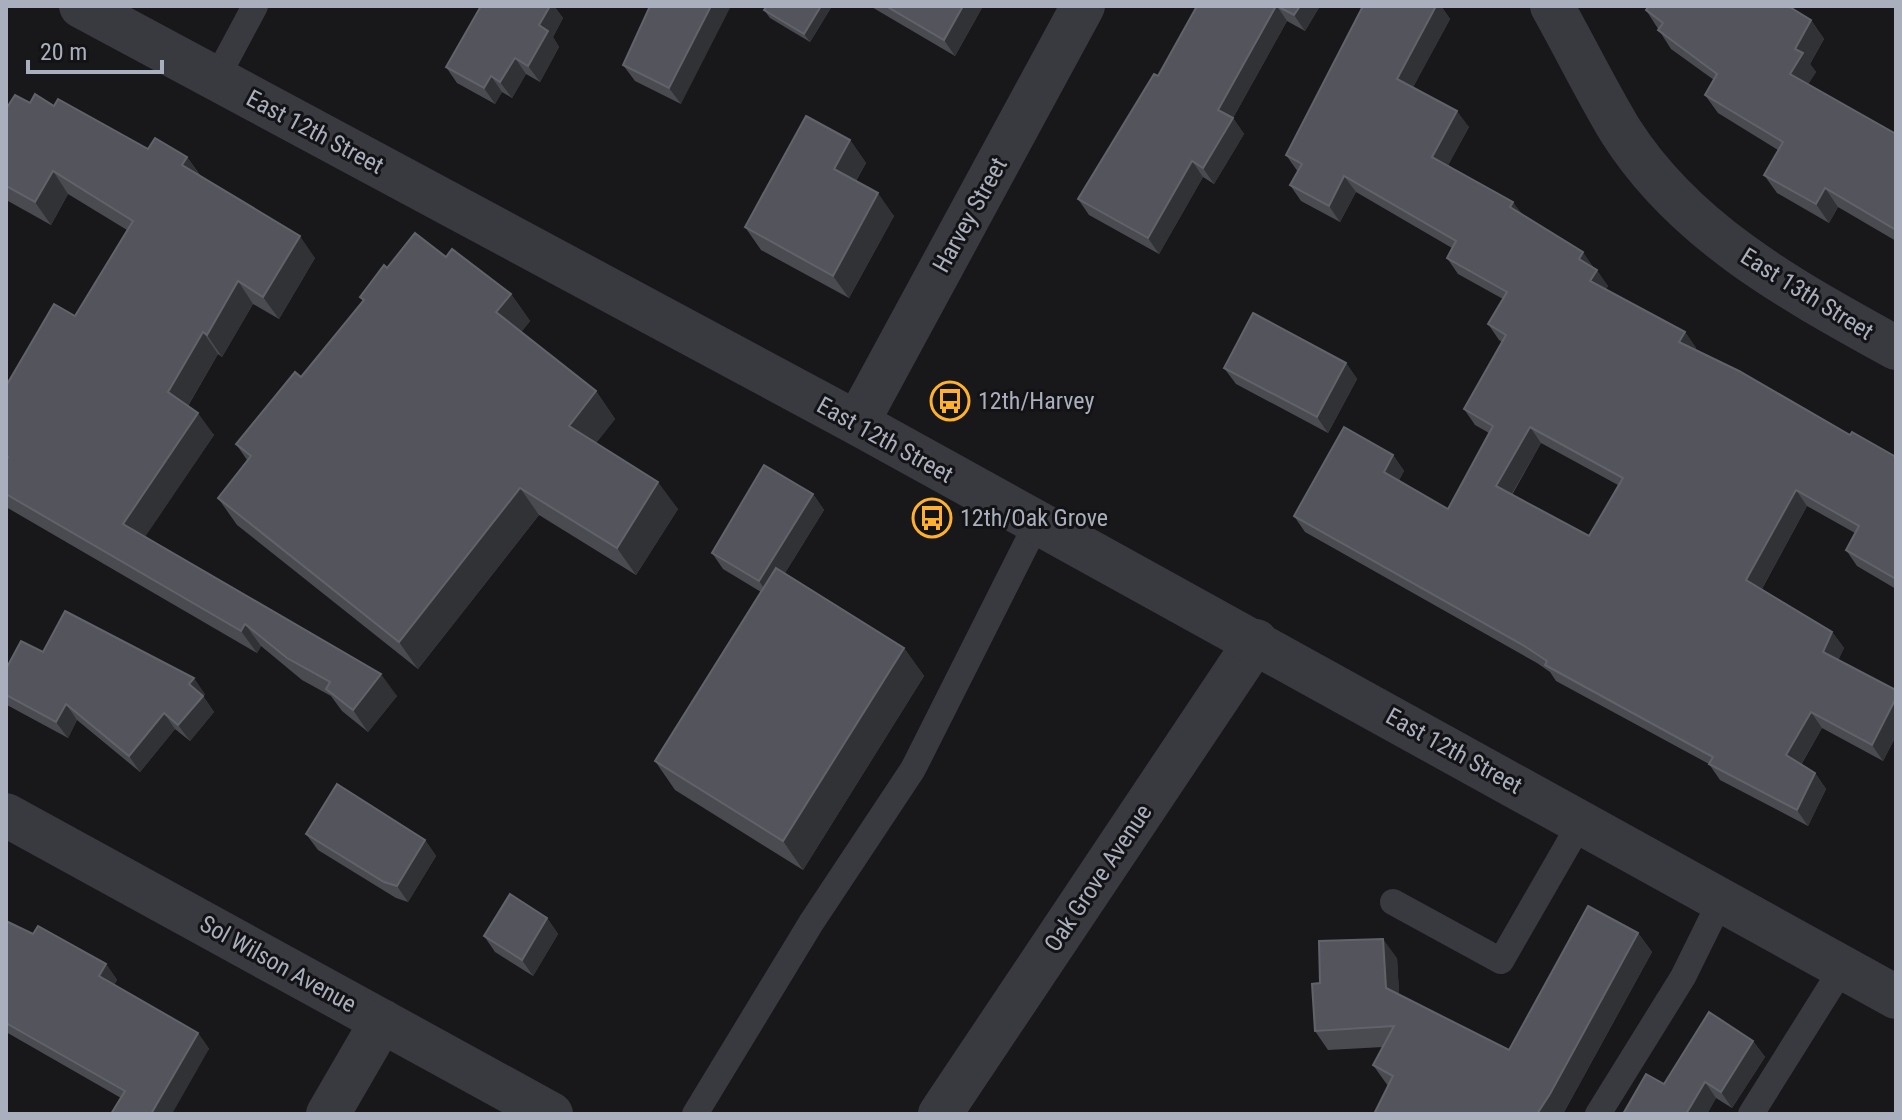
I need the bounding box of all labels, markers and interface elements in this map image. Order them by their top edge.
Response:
scale bar [28,24,162,74]
text: 20 m [40,38,87,66]
street label: East 12th Street [242,84,388,180]
street label: Harvey Street [927,153,1013,277]
street label: East 13th Street [1736,242,1878,346]
bus stop icon: 12th/Harvey [929,380,971,422]
place label: 12th/Harvey [978,387,1094,415]
street label: East 12th Street [812,391,958,489]
bus stop icon: 12th/Oak Grove [911,497,953,539]
place label: 12th/Oak Grove [960,504,1108,532]
street label: East 12th Street [1381,702,1527,800]
street label: Oak Grove Avenue [1038,799,1158,957]
street label: Sol Wilson Avenue [195,910,361,1018]

